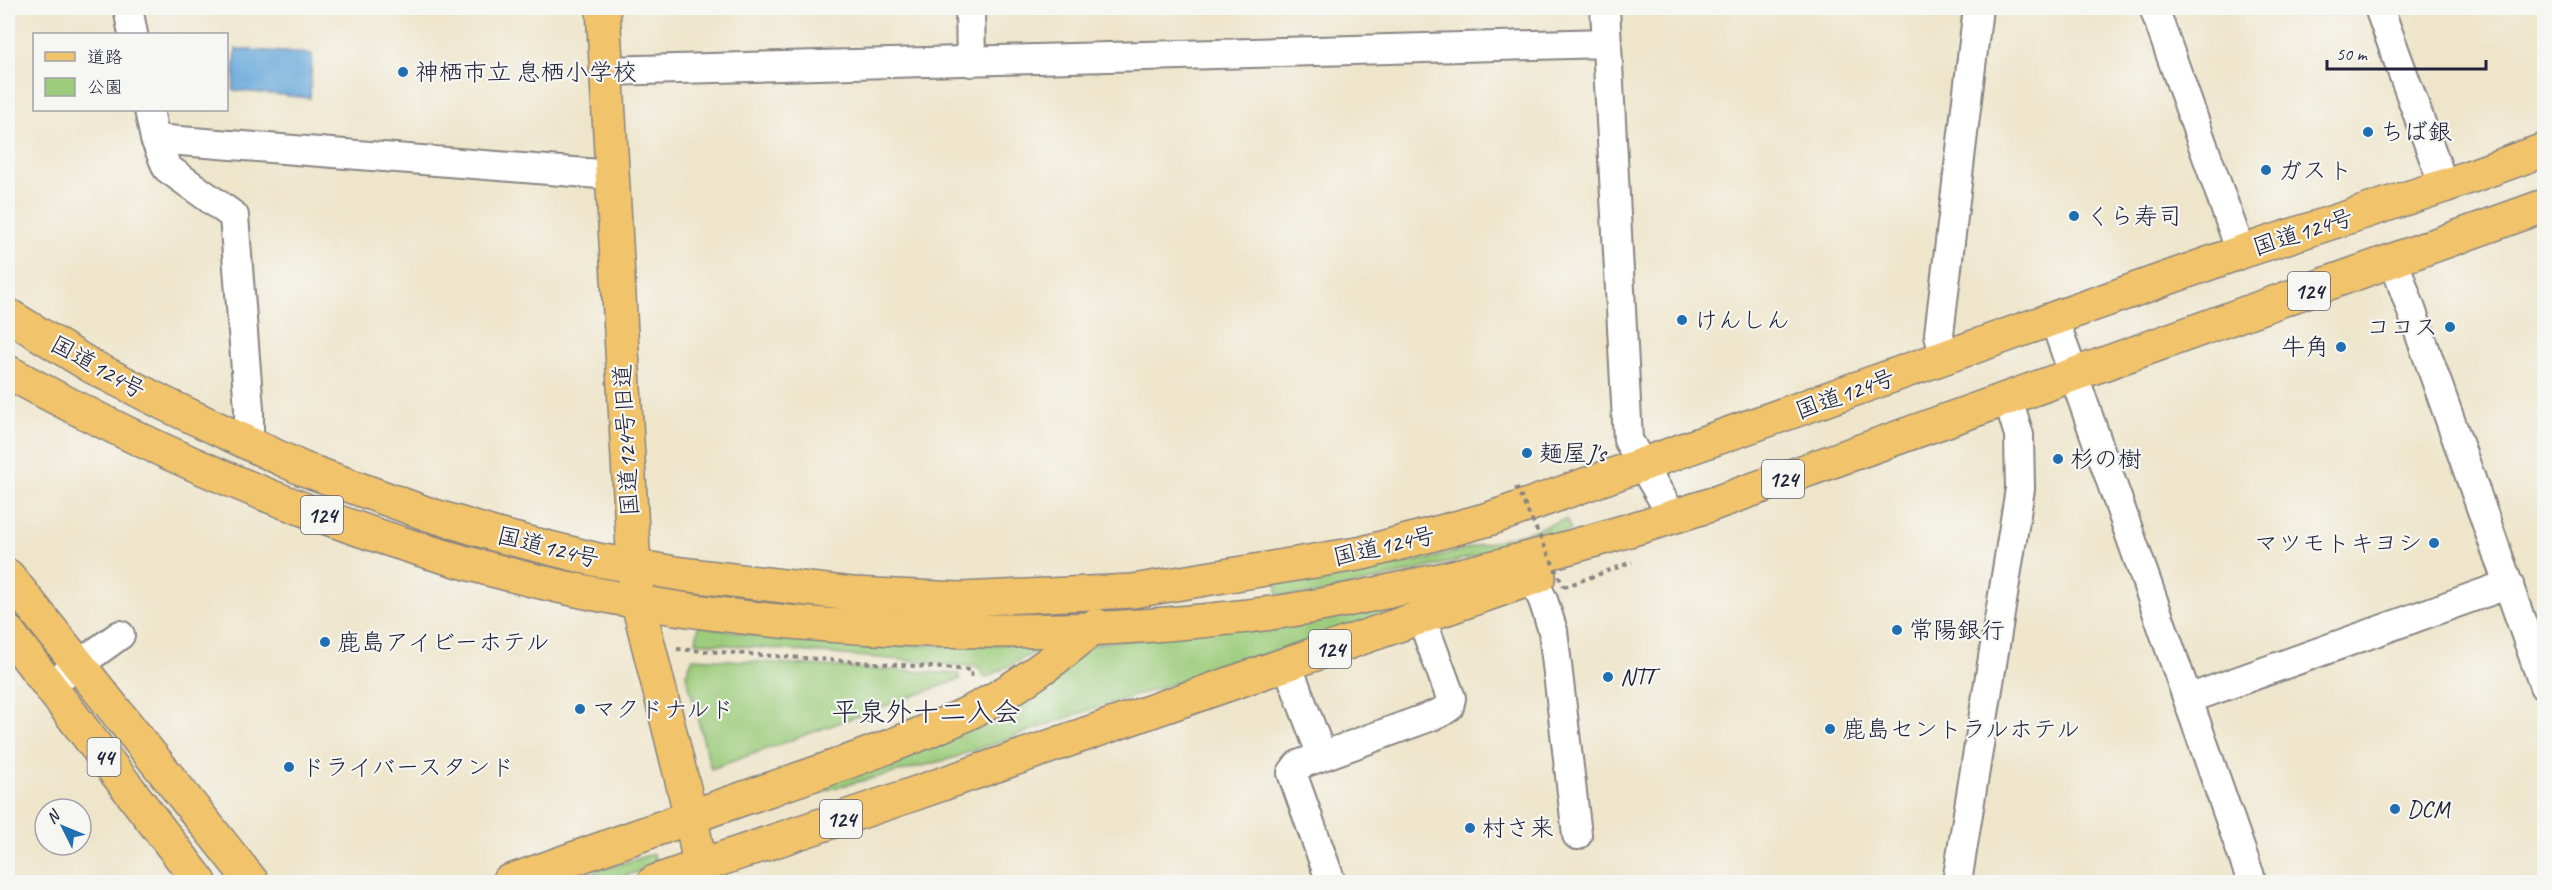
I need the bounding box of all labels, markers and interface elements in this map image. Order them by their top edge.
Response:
legend [33,33,228,111]
scale bar [2327,33,2486,71]
text: 50 m [2336,43,2369,65]
text: 道路 [87,46,123,68]
place label: 神栖市立 息栖小学校 [415,57,637,87]
marker: 神栖市立 息栖小学校 [396,65,410,79]
text: 公園 [87,76,123,98]
place label: ちば銀 [2380,117,2452,147]
marker: ちば銀 [2361,125,2375,139]
place label: ガスト [2278,155,2352,185]
marker: ガスト [2259,163,2273,177]
place label: くら寿司 [2086,201,2182,231]
street label: 国道124号 [2249,202,2357,262]
marker: くら寿司 [2067,209,2081,223]
road number: 124 [2288,272,2330,310]
place label: けんしん [1694,305,1790,335]
place label: ココス [2366,312,2438,342]
marker: けんしん [1675,313,1689,327]
marker: ココス [2443,320,2457,334]
street label: 国道124号 [45,329,151,405]
place label: 牛角 [2281,332,2329,362]
marker: 牛角 [2334,340,2348,354]
street label: 国道124号 [1791,362,1899,426]
street label: 国道124号旧道 [607,363,645,517]
place label: 麺屋J's [1539,438,1608,468]
place label: 杉の樹 [2070,444,2142,474]
marker: 麺屋J's [1520,446,1534,460]
marker: 杉の樹 [2051,452,2065,466]
road number: 124 [1762,460,1804,498]
road number: 124 [301,496,343,534]
street label: 国道124号 [494,520,602,574]
street label: 国道124号 [1330,520,1438,572]
place label: マツモトキヨシ [2254,528,2422,558]
marker: マツモトキヨシ [2427,536,2441,550]
place label: 常陽銀行 [1909,615,2005,645]
marker: 常陽銀行 [1890,623,1904,637]
place label: 鹿島アイビーホテル [337,627,549,657]
road number: 124 [1309,630,1351,668]
marker: 鹿島アイビーホテル [318,635,332,649]
place label: NTT [1620,662,1661,692]
marker: NTT [1601,670,1615,684]
place label: マクドナルド [592,694,734,724]
district label: 平泉外十二入会 [832,695,1021,729]
marker: マクドナルド [573,702,587,716]
place label: 鹿島セントラルホテル [1842,714,2080,744]
marker: 鹿島セントラルホテル [1823,722,1837,736]
road number: 44 [88,738,120,776]
place label: ドライバースタンド [301,752,515,782]
marker: ドライバースタンド [282,760,296,774]
place label: DCM [2407,794,2451,824]
north arrow [33,797,93,857]
road number: 124 [820,800,862,838]
marker: DCM [2388,802,2402,816]
text: N [42,805,66,828]
place label: 村さ来 [1482,813,1554,843]
marker: 村さ来 [1463,821,1477,835]

